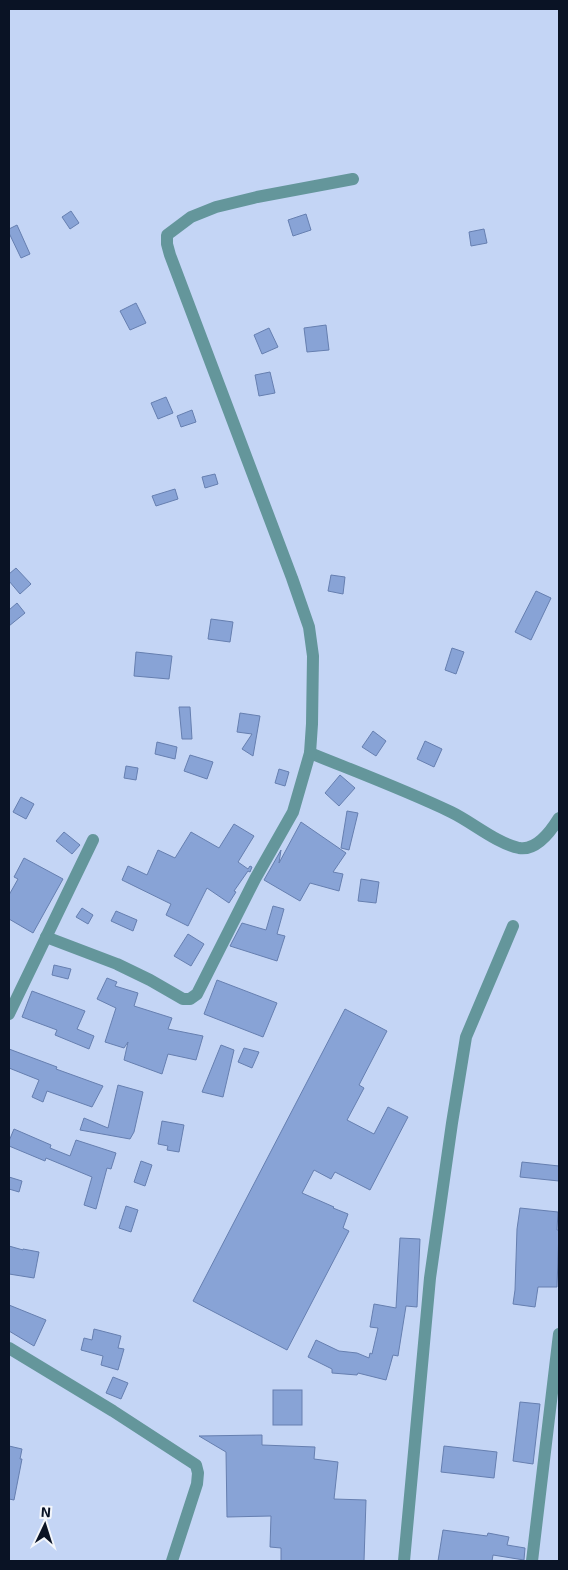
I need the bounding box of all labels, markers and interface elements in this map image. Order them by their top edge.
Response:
north arrow [20,1500,70,1550]
text: N [40,1503,52,1520]

